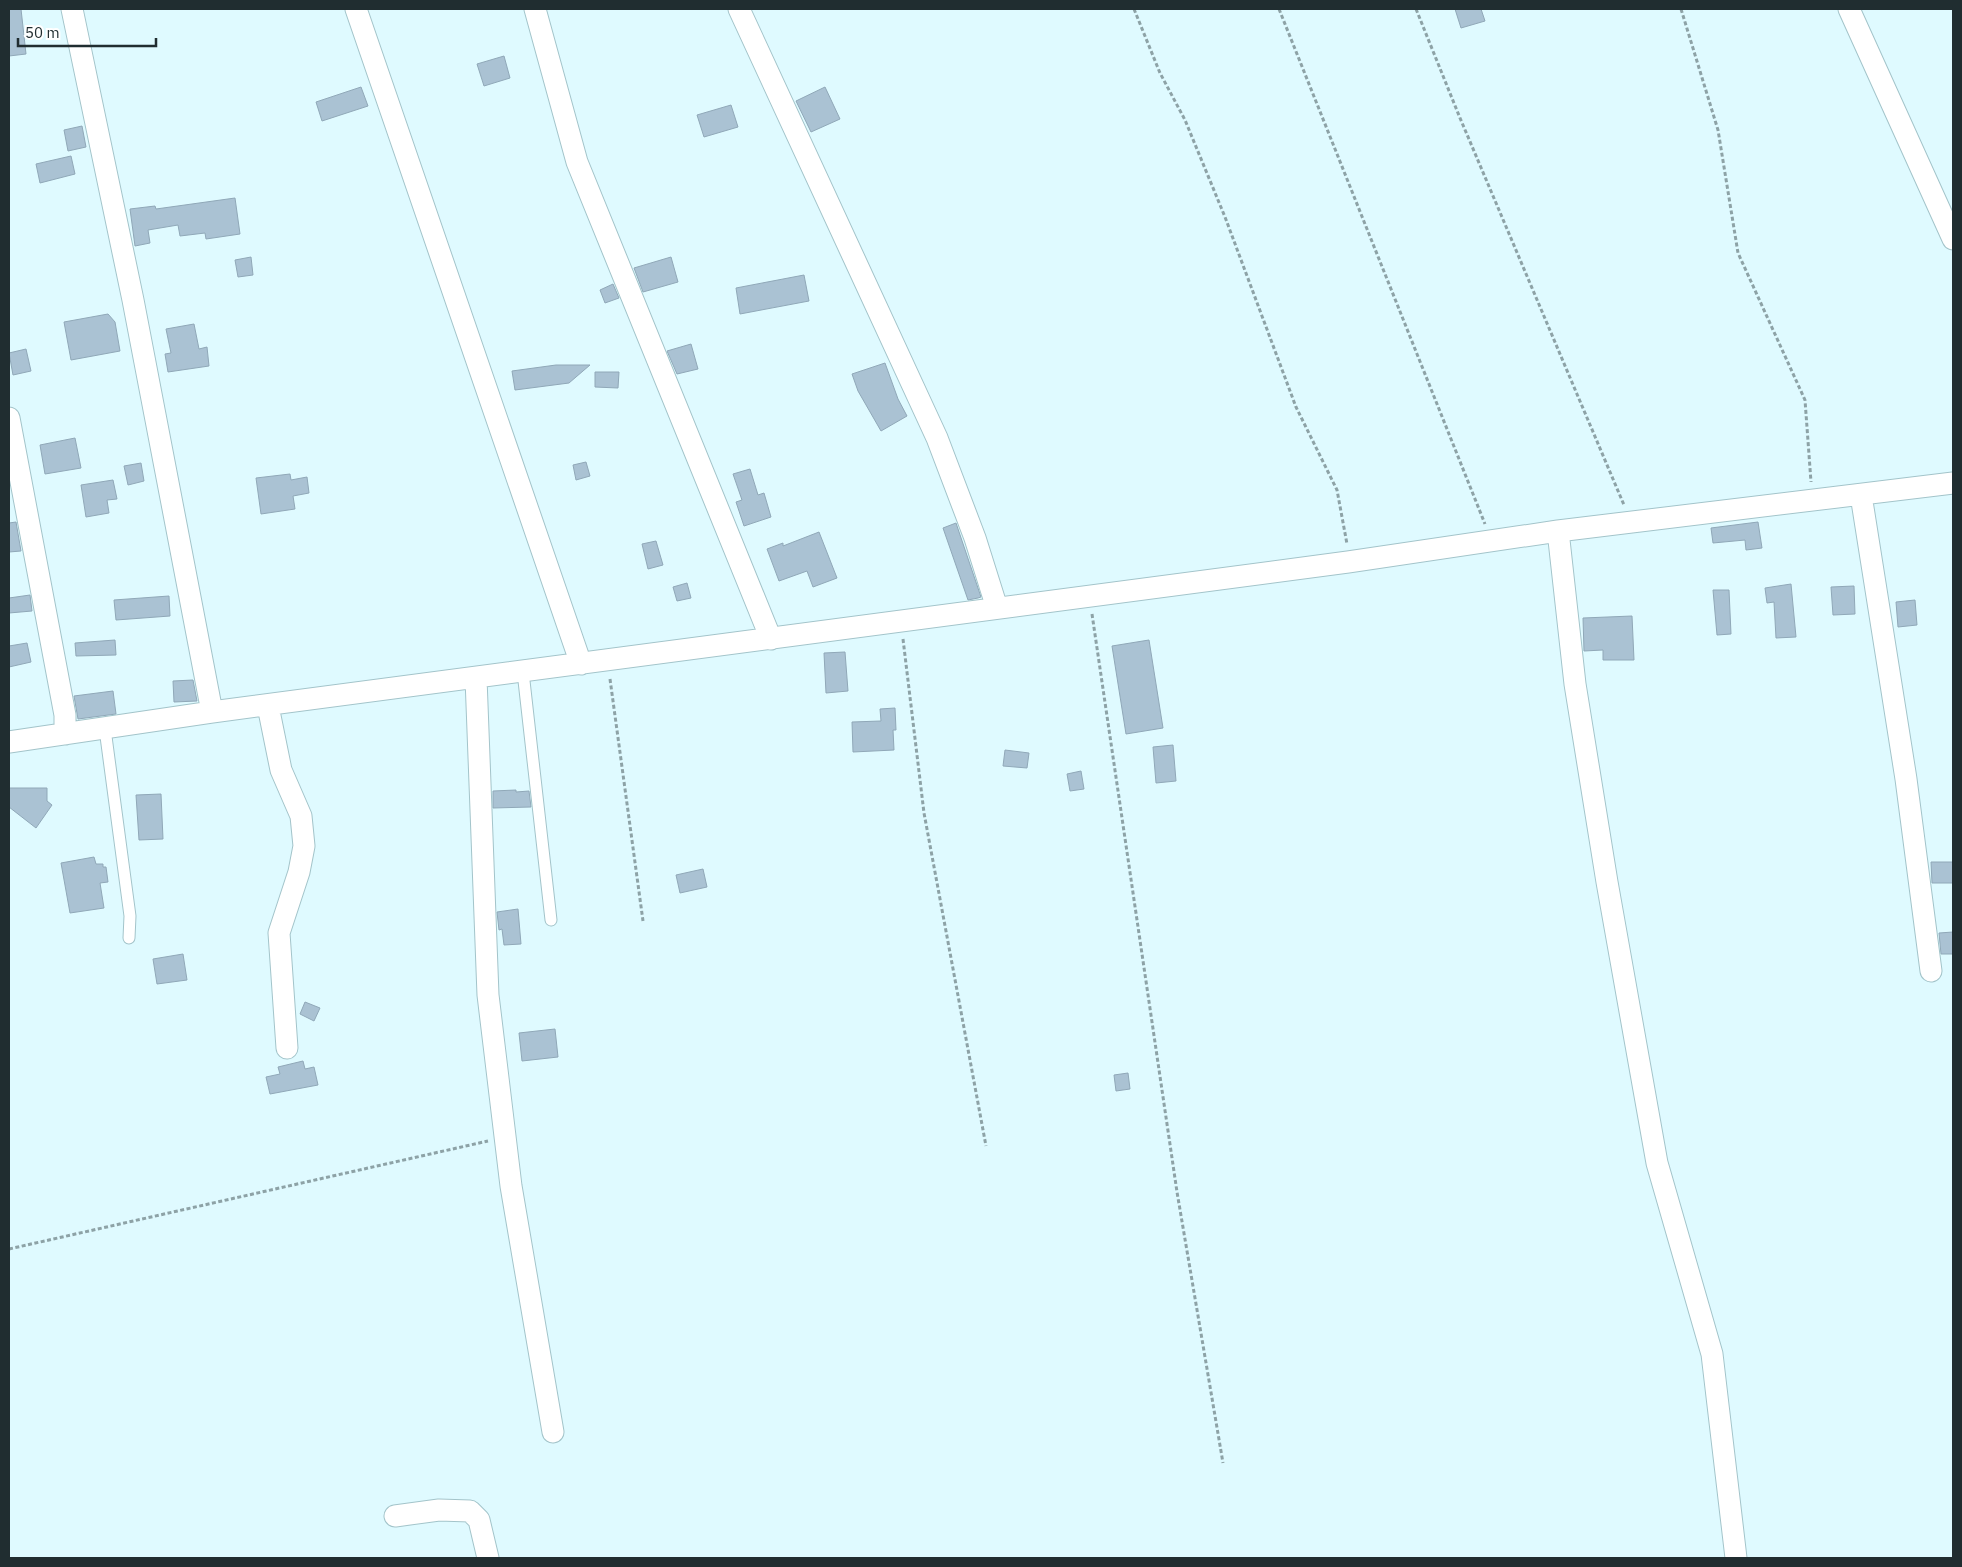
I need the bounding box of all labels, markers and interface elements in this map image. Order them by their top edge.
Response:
scale bar [18,15,155,47]
text: 50 m [25,23,60,42]

